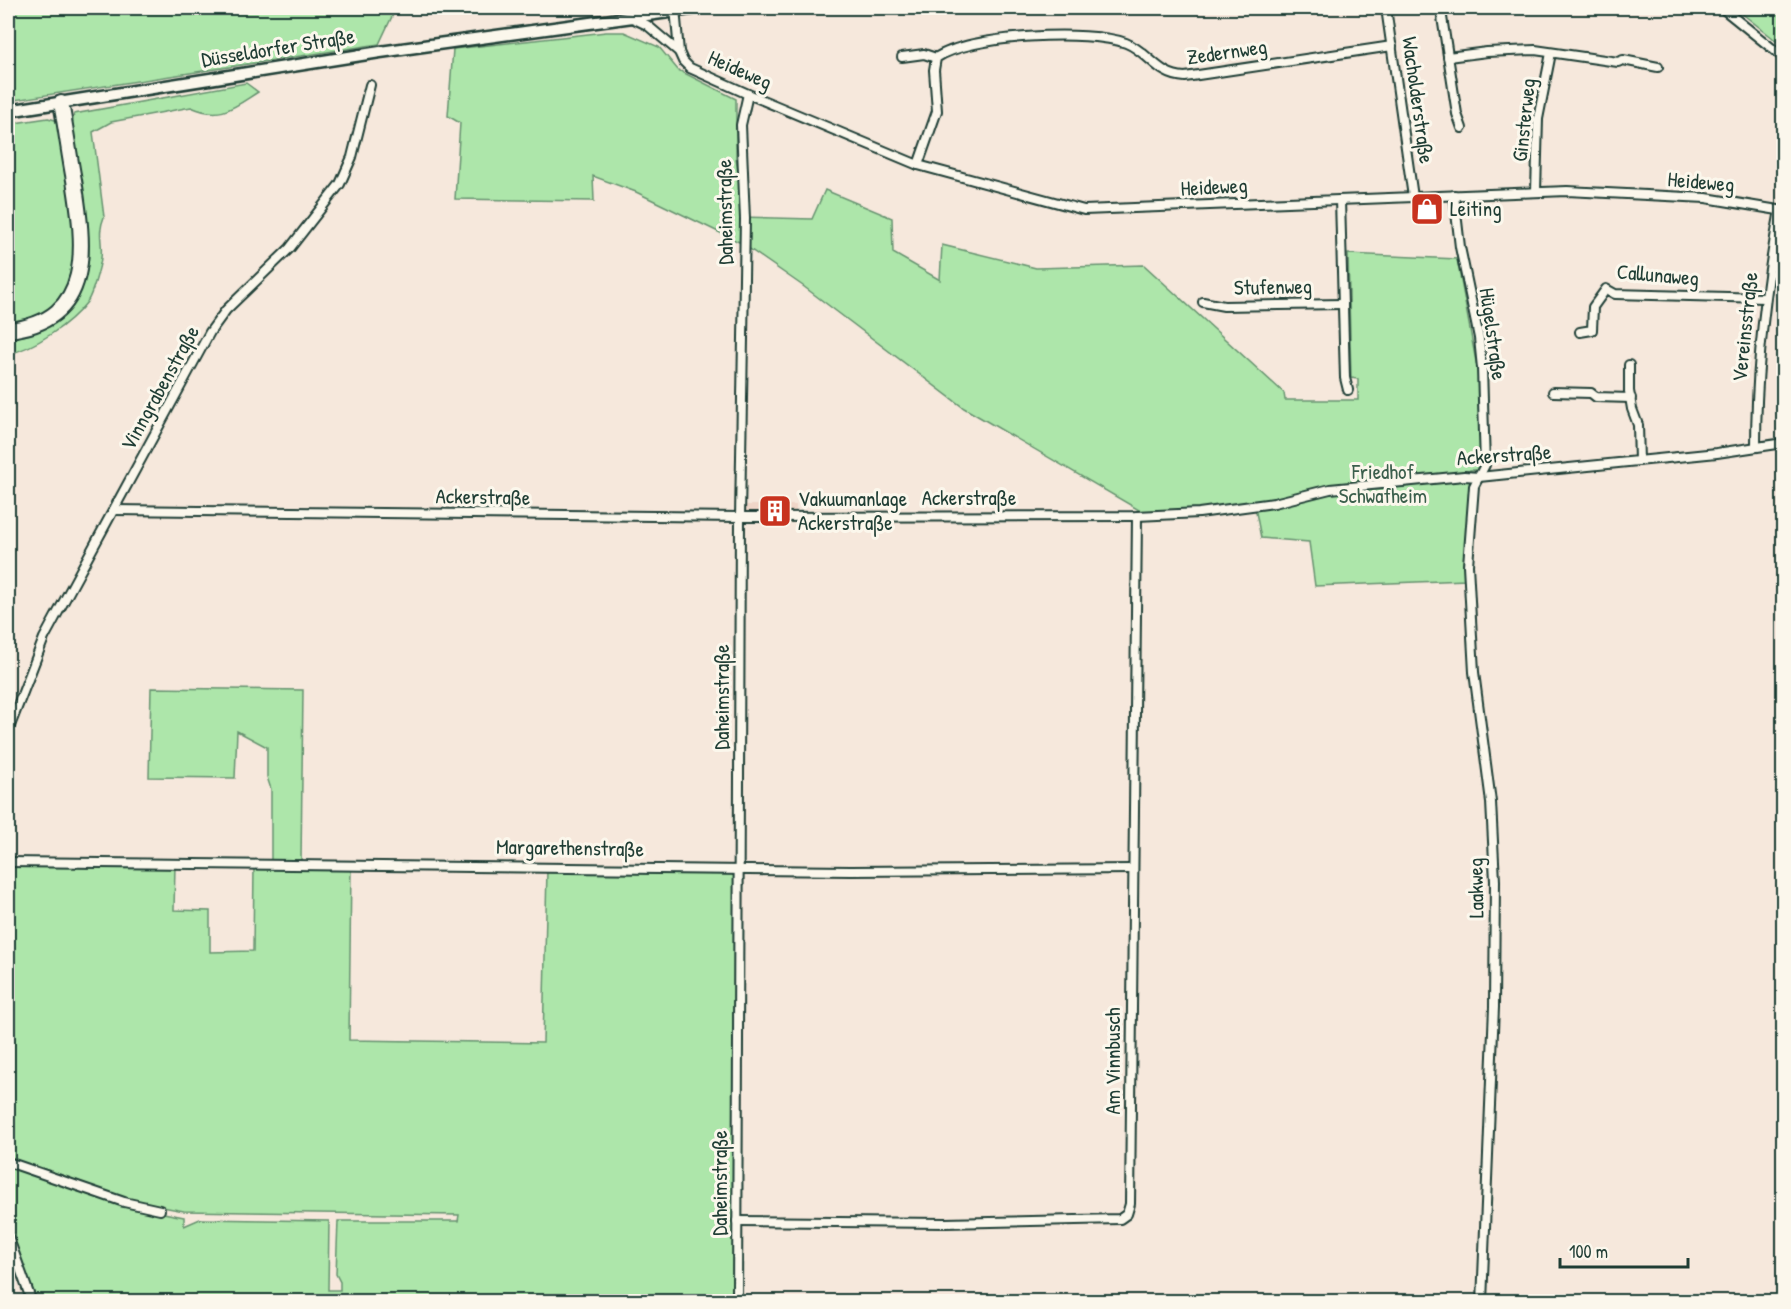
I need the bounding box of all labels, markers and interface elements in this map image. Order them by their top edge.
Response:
street label: Düsseldorfer Straße [199,21,357,74]
street label: Zedernweg [1185,32,1269,71]
street label: Wacholderstraße [1395,35,1442,165]
street label: Heideweg [704,43,777,96]
street label: Ginsterweg [1505,77,1542,163]
street label: Daheimstraße [709,159,740,265]
street label: Heideweg [1666,164,1736,199]
street label: Heideweg [1180,170,1248,203]
shop icon: Leiting [1409,191,1445,227]
place label: Leiting [1450,194,1502,223]
street label: Callunaweg [1616,256,1700,293]
street label: Stufenweg [1234,271,1312,302]
street label: Vereinsstraße [1724,271,1765,383]
street label: Hügelstraße [1473,286,1514,382]
street label: Vinngrabenstraße [113,320,206,455]
street label: Ackerstraße [1456,437,1552,472]
park label: Friedhof Schwafheim [1339,457,1427,510]
street label: Ackerstraße [435,481,531,512]
street label: Ackerstraße [922,483,1016,512]
place label: Vakuumanlage Ackerstraße [798,484,907,537]
building icon: Vakuumanlage Ackerstraße [757,493,793,529]
street label: Daheimstraße [707,644,736,750]
street label: Margarethenstraße [496,832,644,863]
street label: Laakweg [1460,858,1491,918]
street label: Am Vinnbusch [1098,1007,1127,1114]
street label: Daheimstraße [705,1130,734,1236]
scale bar [1560,1231,1688,1269]
text: 100 m [1569,1239,1608,1264]

